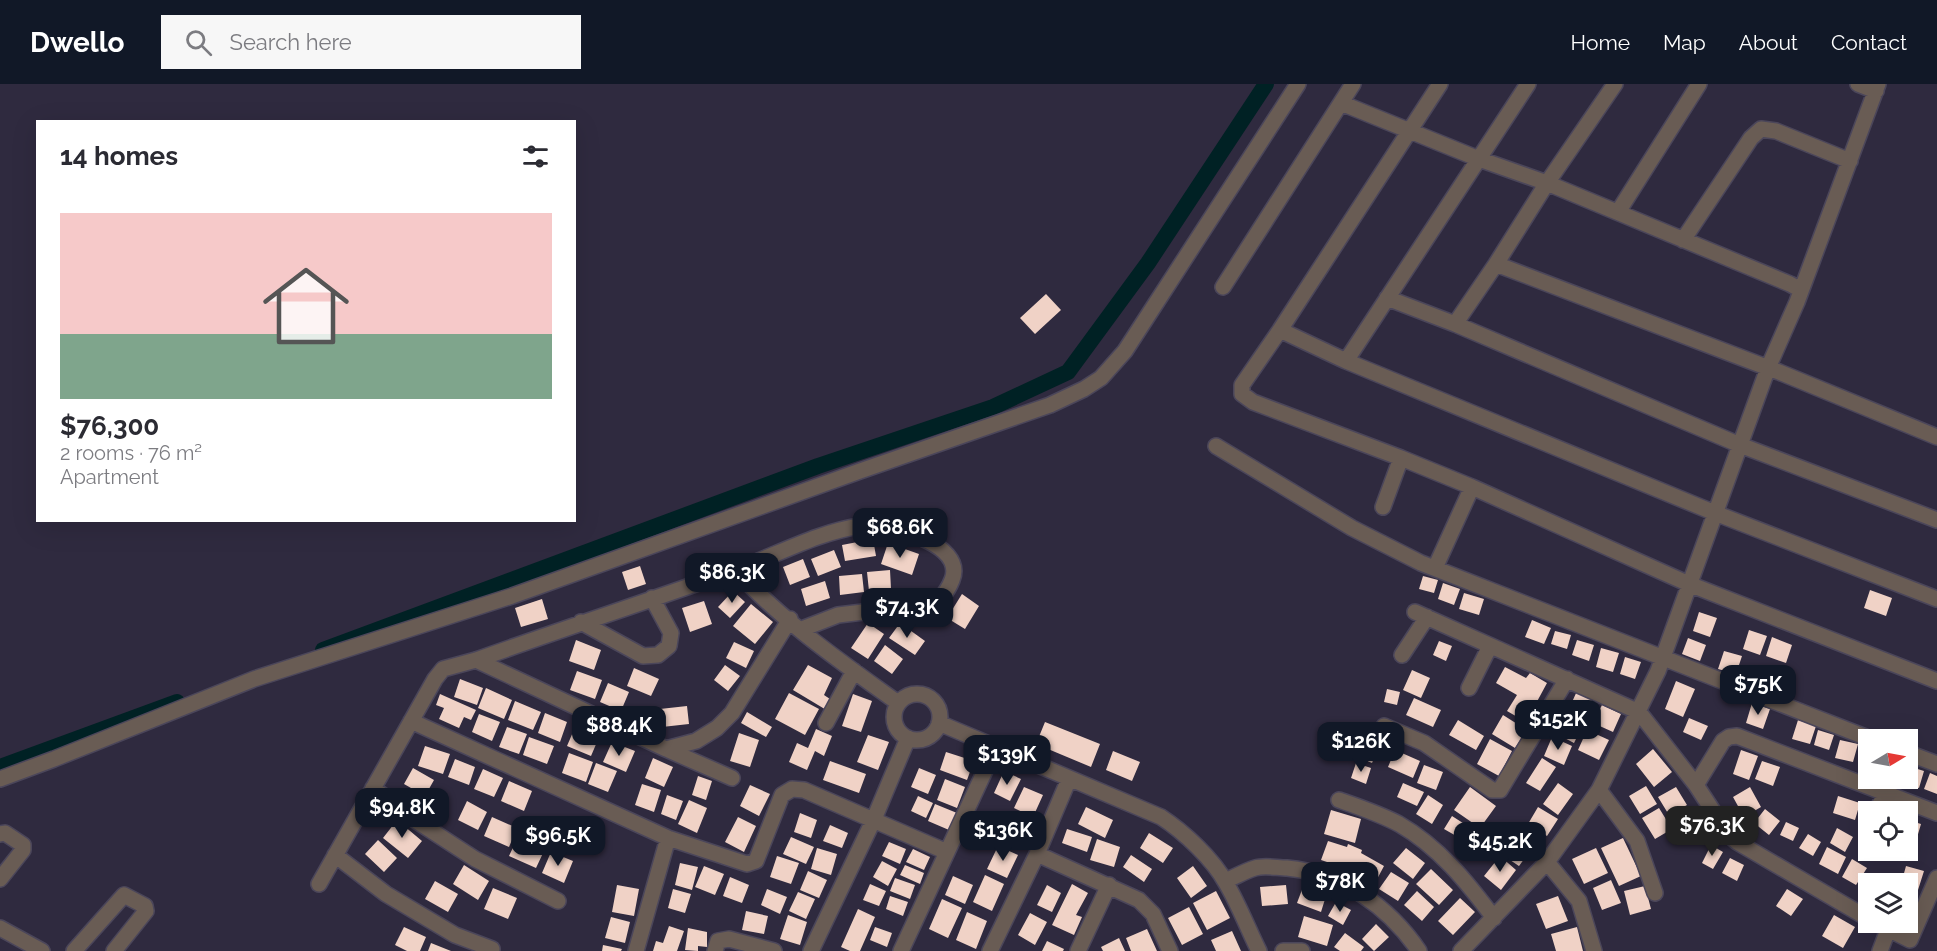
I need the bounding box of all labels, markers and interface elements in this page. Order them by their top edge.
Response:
search box [161,15,581,69]
text: Dwello [30,26,125,59]
icon: search [182,26,215,59]
text: Search here [230,29,352,55]
text: Home [1571,30,1630,55]
text: Map [1663,30,1706,55]
text: About [1739,30,1798,55]
text: Contact [1831,30,1907,55]
icon: filters [519,140,552,173]
text: 14 homes [60,141,178,171]
icon: home [252,252,360,360]
text: $76,300 [60,411,159,441]
text: 2 rooms · 76 m² [60,441,202,465]
text: Apartment [60,465,159,489]
pin: $68.6K [851,508,949,559]
text: $68.6K [867,515,933,539]
pin: $86.3K [683,553,781,604]
text: $86.3K [699,560,765,584]
pin: $74.3K [858,588,956,639]
text: $74.3K [875,595,939,619]
pin: $75K [1722,665,1794,716]
text: $75K [1734,672,1782,696]
pin: $152K [1516,700,1600,751]
pin: $88.4K [570,706,668,757]
text: $152K [1529,707,1587,731]
text: $88.4K [586,713,652,737]
pin: $126K [1319,722,1403,773]
text: $126K [1331,729,1391,753]
north arrow [1858,729,1918,789]
map controls [1858,729,1918,933]
pin: $139K [965,735,1049,786]
text: $139K [978,742,1036,766]
pin: $94.8K [353,788,451,839]
text: $94.8K [369,795,435,819]
button: locate [1858,801,1918,861]
pin: $76.3K [1663,806,1761,857]
pin: $136K [961,811,1045,862]
text: $76.3K [1679,813,1745,837]
pin: $96.5K [509,816,607,867]
text: $136K [973,818,1033,842]
pin: $45.2K [1451,822,1549,873]
text: $96.5K [525,823,591,847]
text: $45.2K [1468,829,1532,853]
pin: $78K [1304,862,1376,913]
text: $78K [1315,869,1365,893]
button: layers [1858,873,1918,933]

